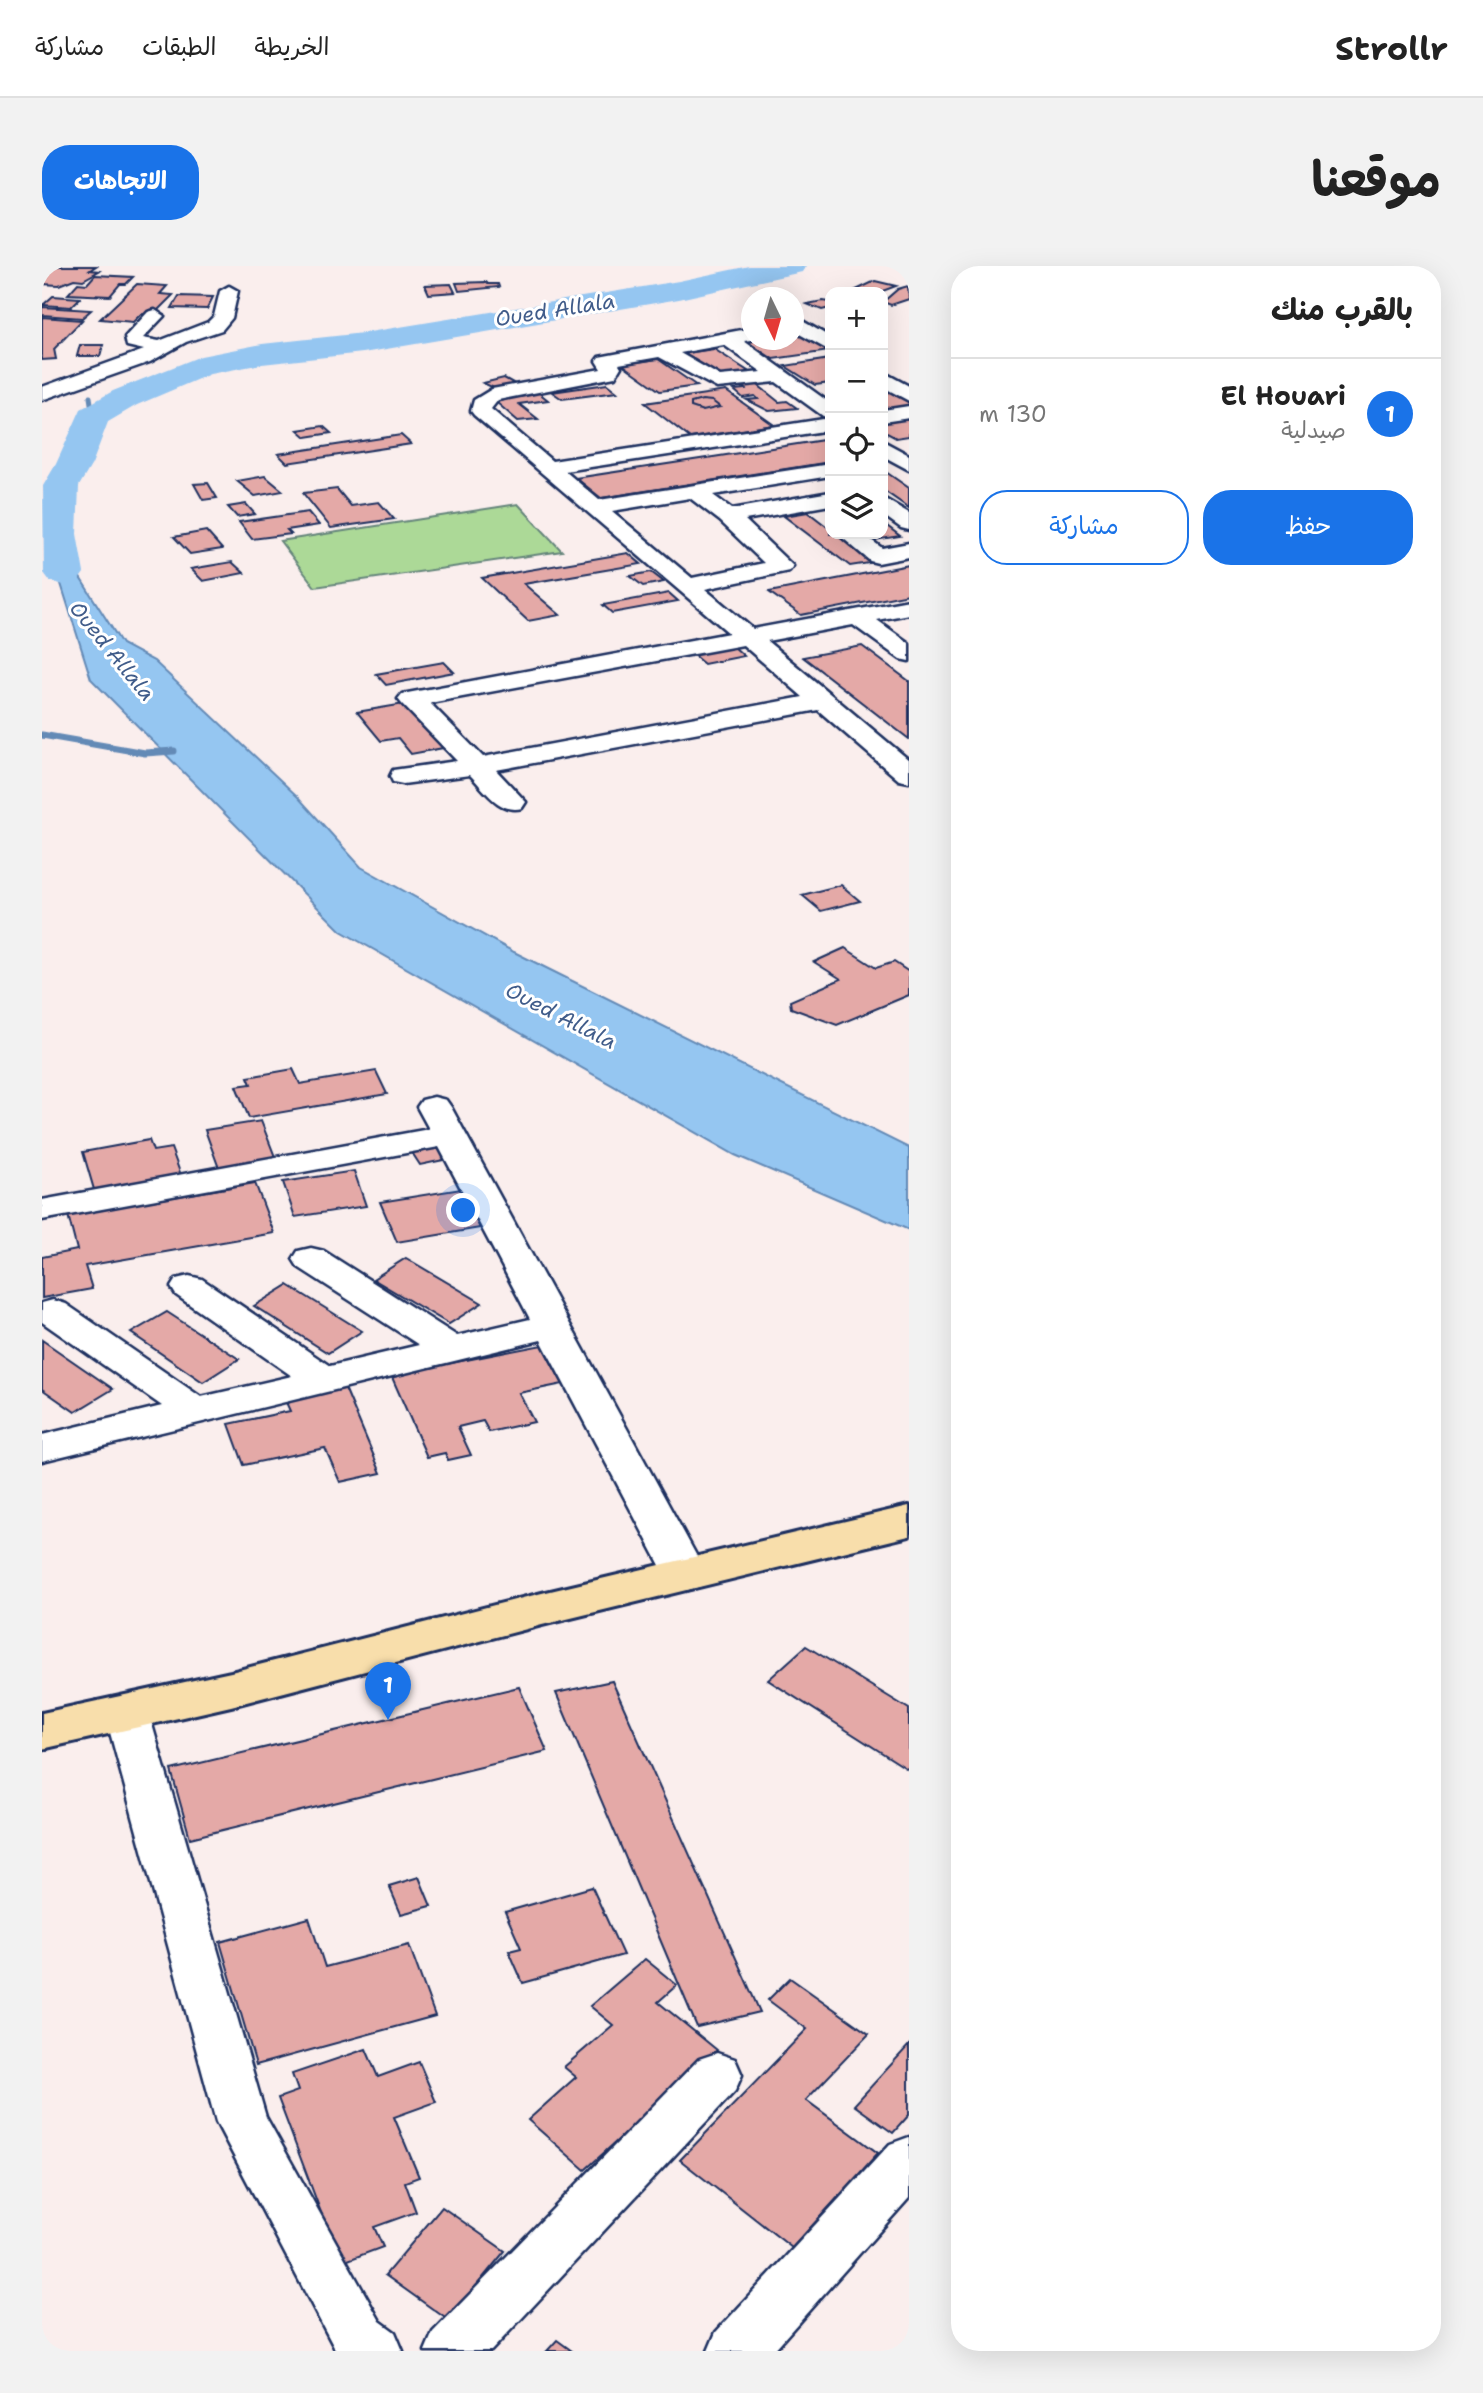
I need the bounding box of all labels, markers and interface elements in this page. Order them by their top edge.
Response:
text: Strollr [1335,26,1448,71]
text: مشاركة [35,31,104,63]
text: الطبقات [142,31,217,63]
text: الخريطة [255,31,329,63]
button: الاتجاهات [42,145,199,220]
text: موقعنا [1311,146,1441,212]
water label: Oued Allala [493,287,617,333]
north arrow [741,287,804,350]
map controls [825,287,888,539]
button: + [825,287,888,350]
text: بالقرب منك [1271,289,1413,330]
button: − [825,350,888,413]
text: El Houari [1220,378,1346,413]
text: 130 m [979,399,1047,429]
text: 1 [1385,399,1395,429]
button: locate [825,413,888,476]
text: صيدلية [1281,415,1346,445]
button: layers [825,476,888,539]
button: مشاركة [979,490,1189,565]
button: حفظ [1203,490,1413,565]
water label: Oued Allala [63,595,161,707]
water label: Oued Allala [501,976,621,1056]
your location [446,1193,480,1227]
pin: 1 [365,1662,411,1720]

